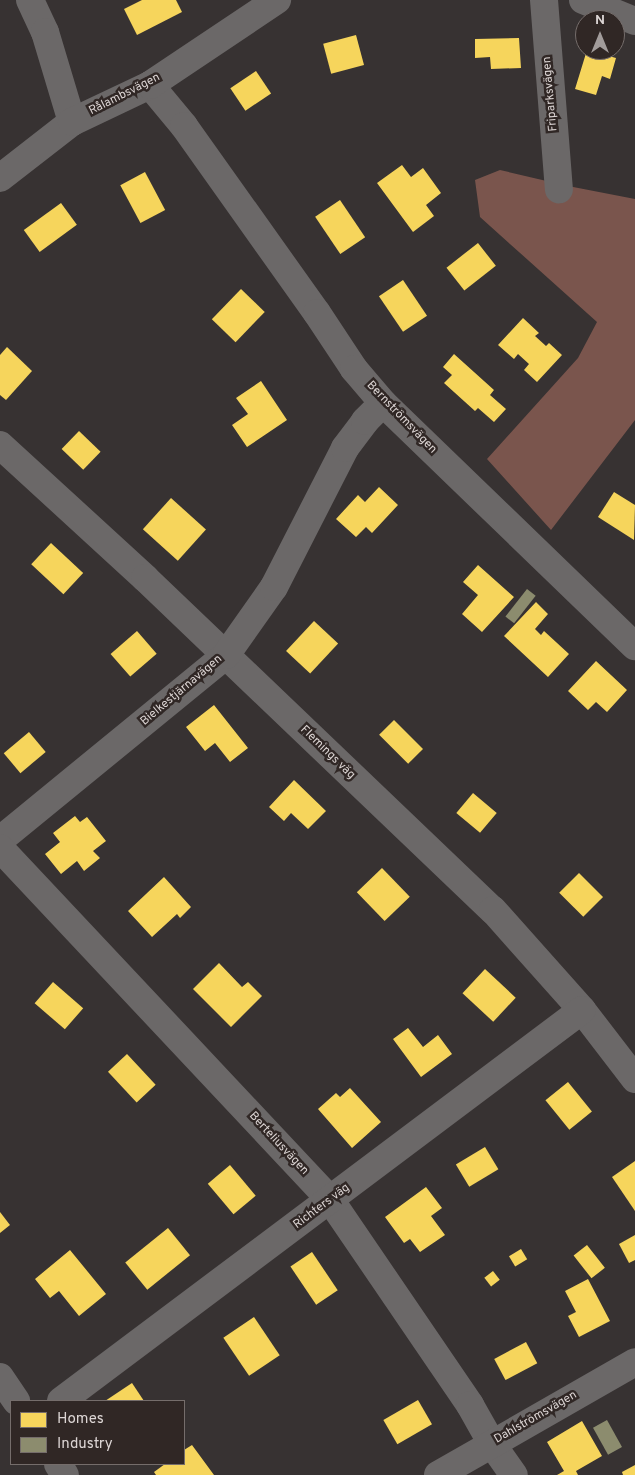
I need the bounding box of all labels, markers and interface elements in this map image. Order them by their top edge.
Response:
north arrow [575,10,625,60]
text: N [595,12,605,29]
street label: Friparksvägen [541,56,561,132]
street label: Rålambsvägen [87,71,163,119]
street label: Bernströmsvägen [363,379,439,457]
street label: Bielkestjärnavägen [138,653,226,729]
street label: Flemings väg [297,723,357,783]
street label: Berteliusvägen [245,1110,311,1178]
street label: Richters väg [291,1181,353,1233]
street label: Dahlströmsvägen [492,1389,580,1447]
legend [10,1400,185,1465]
text: Homes [57,1410,104,1429]
text: Industry [57,1435,113,1454]

